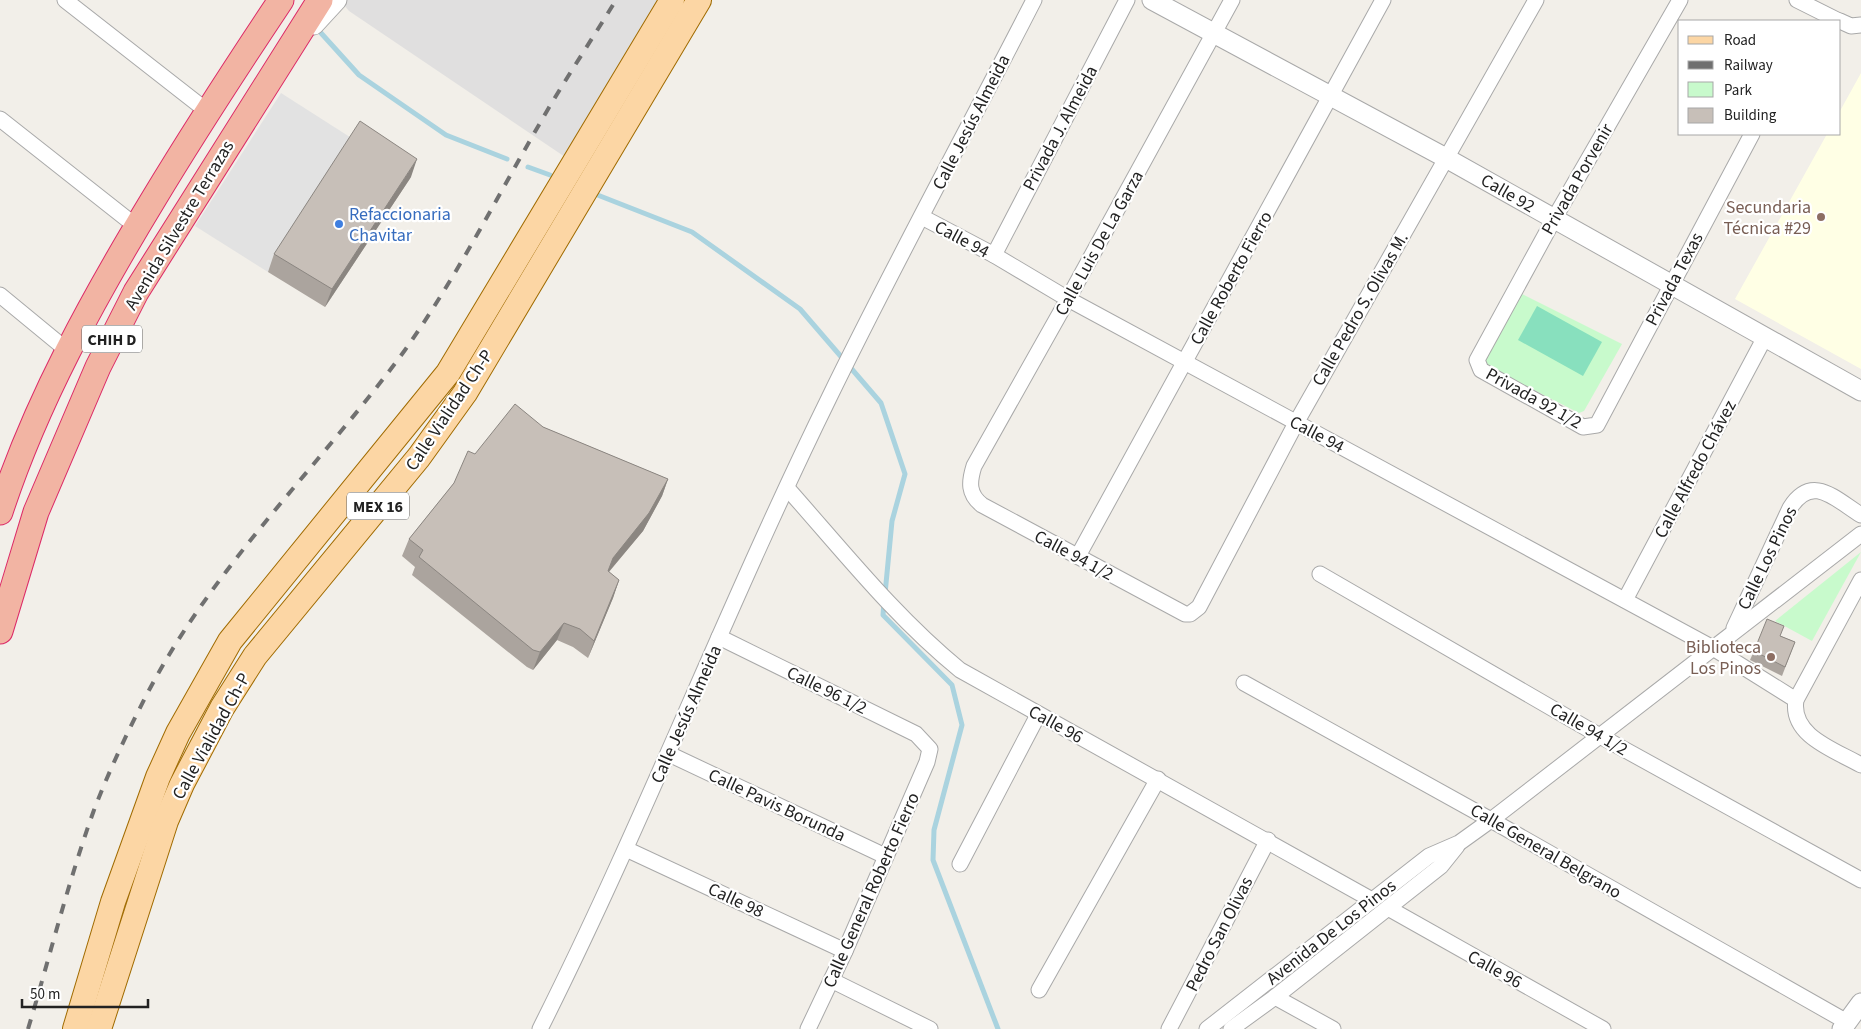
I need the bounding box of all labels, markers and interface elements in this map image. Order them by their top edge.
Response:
legend [1678,20,1841,135]
text: Road [1724,30,1756,51]
street label: Calle Jesús Almeida [927,50,1016,194]
text: Railway [1724,55,1773,76]
street label: Privada J. Almeida [1017,61,1104,195]
text: Park [1724,80,1753,101]
text: Building [1724,105,1777,126]
street label: Privada Porvenir [1535,118,1620,239]
street label: Avenida Silvestre Terrazas [119,136,240,315]
street label: Calle Luis De La Garza [1049,166,1150,320]
street label: Calle 92 [1476,168,1540,219]
place label: Secundaria Técnica #29 [1724,195,1811,241]
place label: Refaccionaria Chavitar [349,202,451,248]
street label: Calle Roberto Fierro [1184,207,1279,350]
marker: Secundaria Técnica #29 [1815,211,1827,223]
street label: Calle 94 [930,215,994,264]
marker: Refaccionaria Chavitar [333,218,345,230]
street label: Calle Pedro S. Olivas M. [1306,228,1415,391]
street label: Privada Texas [1639,228,1710,330]
road number: CHIH D [82,326,142,352]
street label: Calle Vialidad Ch-P [400,345,499,476]
street label: Privada 92 1/2 [1481,362,1586,435]
street label: Calle Alfredo Chávez [1648,395,1743,543]
street label: Calle 94 [1285,410,1349,459]
road number: MEX 16 [347,492,409,520]
street label: Calle Los Pinos [1732,502,1803,614]
street label: Calle 94 1/2 [1030,524,1118,587]
place label: Biblioteca Los Pinos [1686,635,1761,681]
street label: Calle Jesús Almeida [645,641,728,787]
marker: Biblioteca Los Pinos [1765,651,1777,663]
street label: Calle 96 1/2 [782,660,871,721]
street label: Calle Vialidad Ch-P [166,668,257,804]
street label: Calle 94 1/2 [1545,697,1633,762]
street label: Calle 96 [1024,699,1088,750]
street label: Calle Pavis Borunda [704,763,850,848]
street label: Calle General Roberto Fierro [817,789,926,992]
street label: Calle General Belgrano [1466,798,1626,905]
street label: Pedro San Olivas [1180,872,1259,996]
street label: Avenida De Los Pinos [1261,874,1401,991]
street label: Calle 98 [704,877,768,924]
street label: Calle 96 [1463,944,1527,995]
scale bar [22,976,149,1008]
text: 50 m [30,984,60,1005]

